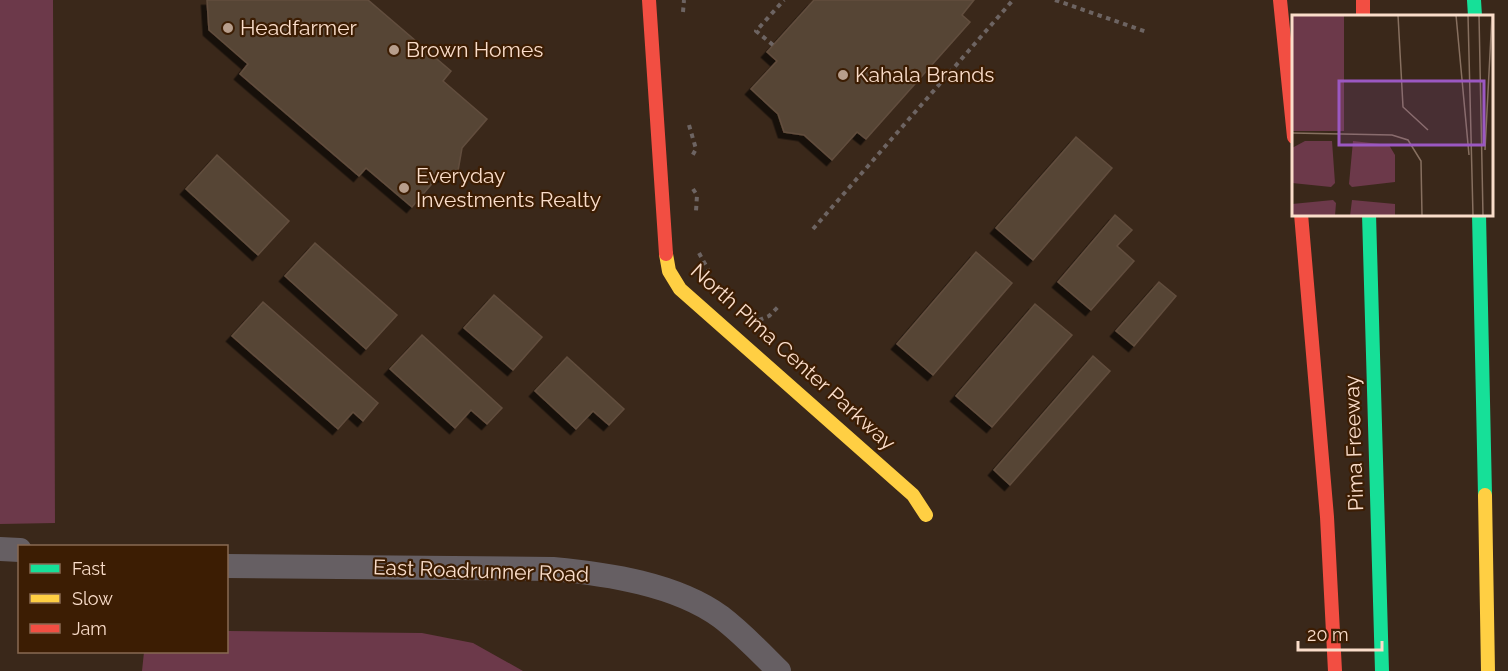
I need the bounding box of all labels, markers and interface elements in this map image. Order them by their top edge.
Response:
place label: Headfarmer [240,15,357,40]
inset map [1292,15,1493,216]
marker: Headfarmer [221,21,235,35]
place label: Brown Homes [406,37,543,62]
marker: Brown Homes [387,43,401,57]
place label: Kahala Brands [855,62,994,87]
marker: Kahala Brands [836,68,850,82]
place label: Everyday Investments Realty [416,163,601,212]
marker: Everyday Investments Realty [397,181,411,195]
street label: North Pima Center Parkway [686,258,901,455]
street label: Pima Freeway [1339,375,1368,511]
legend [18,545,228,653]
street label: East Roadrunner Road [372,554,590,587]
text: Fast [72,558,106,579]
text: Slow [72,588,113,609]
scale bar [1298,614,1382,652]
text: Jam [72,618,107,639]
text: 20 m [1307,624,1349,645]

